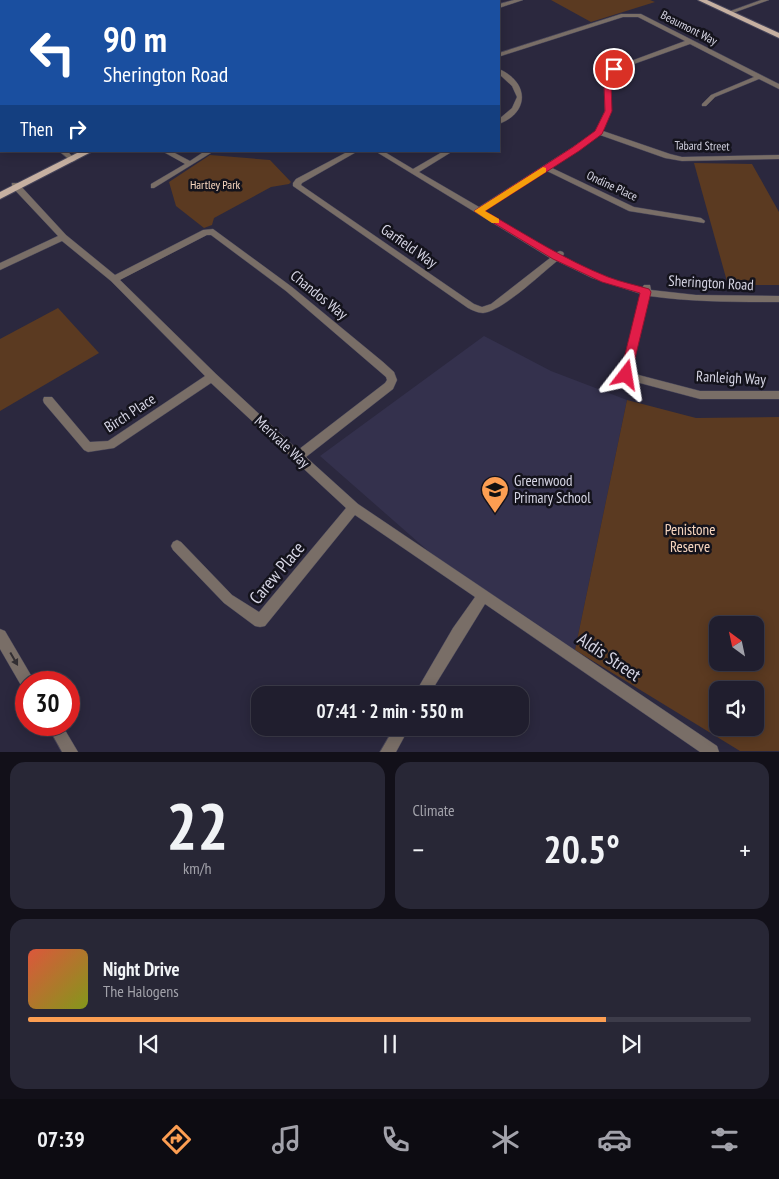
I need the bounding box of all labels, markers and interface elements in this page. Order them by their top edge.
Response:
street label: Beaumont Way [658,7,720,48]
text: 90 m [103,16,167,62]
icon: left [20,20,85,85]
pin [593,48,635,90]
icon: arrive [600,55,628,83]
text: Sherington Road [103,60,228,88]
icon: right [63,115,91,143]
text: Then [20,117,53,141]
street label: Tabard Street [674,138,730,153]
street label: Ondine Place [584,167,640,204]
park label: Hartley Park [190,177,240,192]
street label: Garfield Way [377,219,441,272]
street label: Chandos Way [287,266,352,324]
street label: Sherington Road [668,271,754,294]
position arrow [599,348,651,400]
street label: Ranleigh Way [696,366,767,389]
street label: Birch Place [101,389,159,436]
street label: Merivale Way [251,411,314,472]
place label: Greenwood Primary School [514,471,591,507]
school or university icon: Greenwood Primary School [480,475,510,514]
park label: Penistone Reserve [665,520,715,556]
street label: Carew Place [244,537,309,609]
north arrow [709,616,764,671]
map controls [709,616,764,736]
street label: Aldis Street [573,627,645,686]
one-way arrow [9,653,18,666]
speed limit sign: 30 [15,671,80,736]
button: sound [709,681,764,736]
text: 07:41 · 2 min · 550 m [317,699,463,723]
text: 22 [166,783,228,867]
text: Climate [413,800,455,820]
text: 20.5° [544,824,620,873]
text: − [413,831,424,868]
text: + [739,831,751,868]
text: km/h [183,858,211,878]
text: Night Drive [103,957,180,981]
text: The Halogens [103,981,179,1001]
icon: previous [135,1030,163,1058]
icon: pause [376,1030,404,1058]
icon: next [617,1030,645,1058]
icon: directions [159,1122,194,1157]
icon: music [269,1122,304,1157]
icon: phone [378,1122,413,1157]
icon: climate [488,1122,523,1157]
icon: car [597,1122,632,1157]
icon: filters [707,1122,742,1157]
text: 07:39 [37,1125,85,1153]

